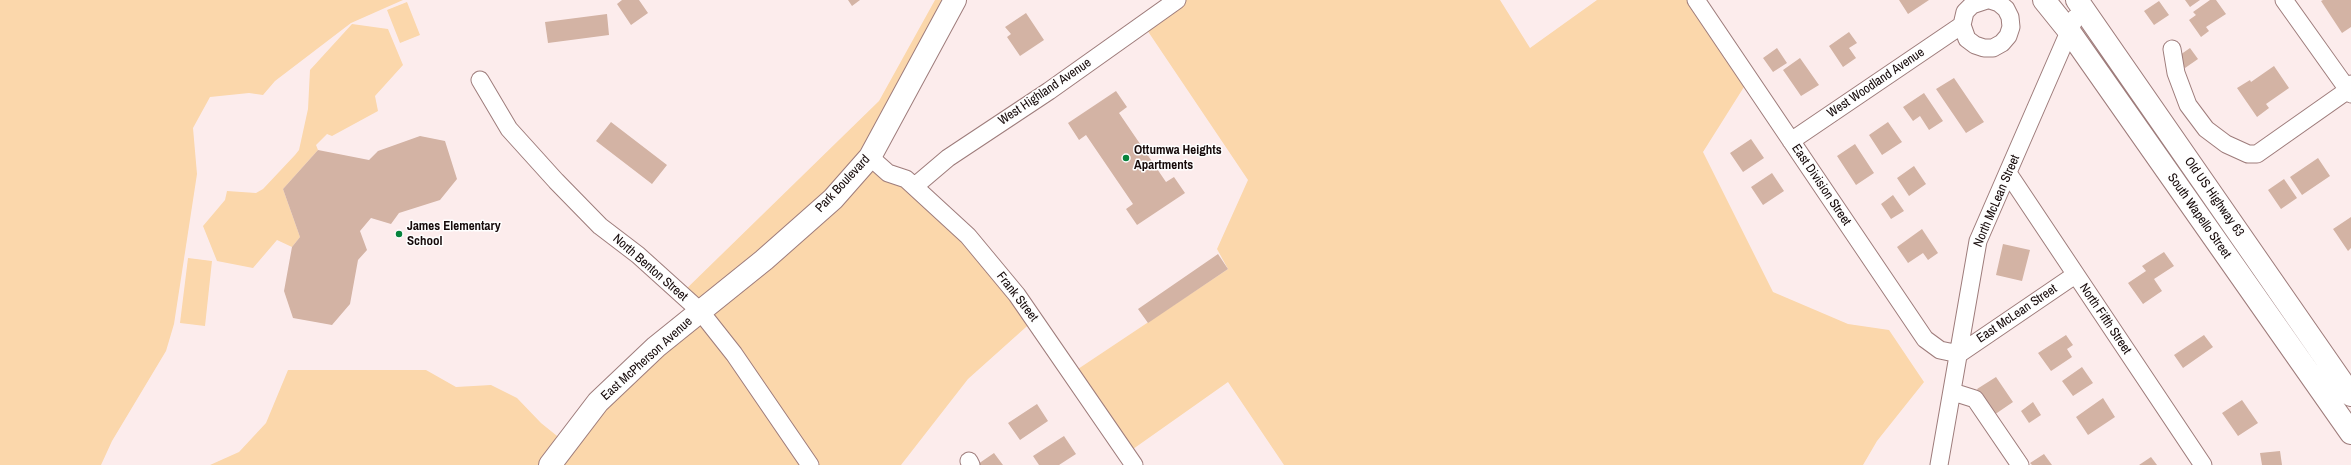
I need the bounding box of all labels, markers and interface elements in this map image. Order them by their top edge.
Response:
street label: West Woodland Avenue [1824,45,1928,121]
street label: West Highland Avenue [996,55,1094,129]
street label: East Division Street [1788,141,1854,229]
place label: Ottumwa Heights Apartments [1134,143,1222,174]
street label: Park Boulevard [812,152,874,216]
marker: Ottumwa Heights Apartments [1121,153,1131,163]
street label: North McLean Street [1971,153,2023,249]
street label: Old US Highway 63 [2181,154,2247,240]
street label: South Wapello Street [2164,170,2234,262]
place label: James Elementary School [407,219,501,250]
marker: James Elementary School [394,229,404,239]
street label: North Benton Street [609,231,691,305]
street label: Frank Street [993,269,1041,325]
street label: East McLean Street [1974,281,2060,347]
street label: North Fifth Street [2076,281,2134,357]
street label: East McPherson Avenue [598,314,696,404]

